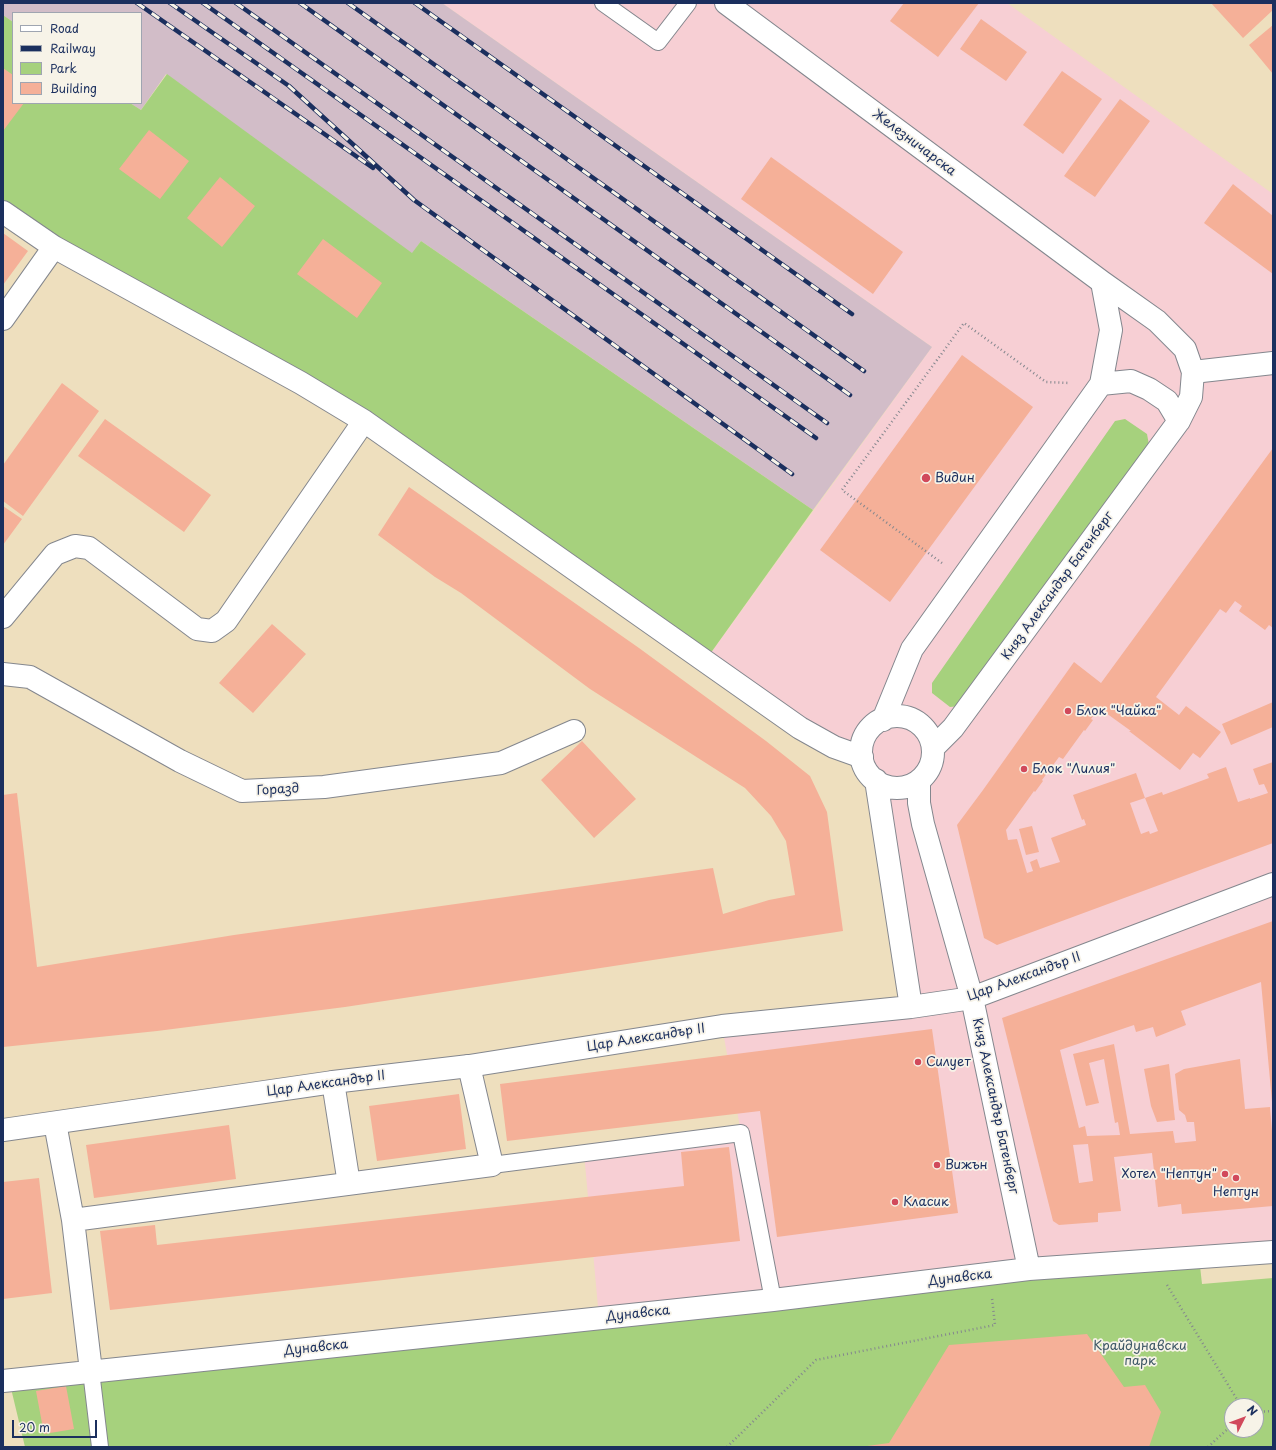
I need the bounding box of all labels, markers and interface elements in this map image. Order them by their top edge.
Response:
legend [12,12,142,104]
text: Road [50,19,79,37]
text: Railway [50,39,96,57]
text: Park [50,59,77,77]
text: Building [50,79,97,97]
street label: Железничарска [869,106,959,180]
place label: Видин [935,470,975,486]
marker: Видин [920,472,932,484]
street label: Княз Александър Батенберг [999,509,1117,663]
place label: Блок "Чайка" [1076,703,1161,719]
marker: Блок "Чайка" [1063,706,1073,716]
place label: Блок "Лилия" [1032,761,1115,777]
marker: Блок "Лилия" [1019,764,1029,774]
street label: Горазд [256,781,300,799]
street label: Цар Александър II [965,949,1083,1005]
street label: Княз Александър Батенберг [969,1017,1021,1195]
street label: Цар Александър II [586,1021,706,1055]
place label: Силует [926,1054,971,1070]
marker: Силует [913,1057,923,1067]
street label: Цар Александър II [266,1068,386,1100]
place label: Вижън [945,1157,988,1173]
marker: Вижън [932,1160,942,1170]
place label: Хотел "Нептун" [1122,1166,1217,1182]
marker: Хотел "Нептун" [1220,1169,1230,1179]
marker: Нептун [1231,1173,1241,1183]
place label: Нептун [1213,1184,1259,1200]
place label: Класик [903,1194,949,1210]
marker: Класик [890,1197,900,1207]
street label: Дунавска [927,1266,993,1290]
street label: Дунавска [605,1303,671,1325]
street label: Дунавска [283,1337,349,1359]
park label: Крайдунавски парк [1093,1338,1187,1369]
north arrow [1224,1398,1264,1438]
text: N [1243,1401,1262,1419]
scale bar [14,1412,99,1438]
text: 20 m [19,1418,50,1436]

